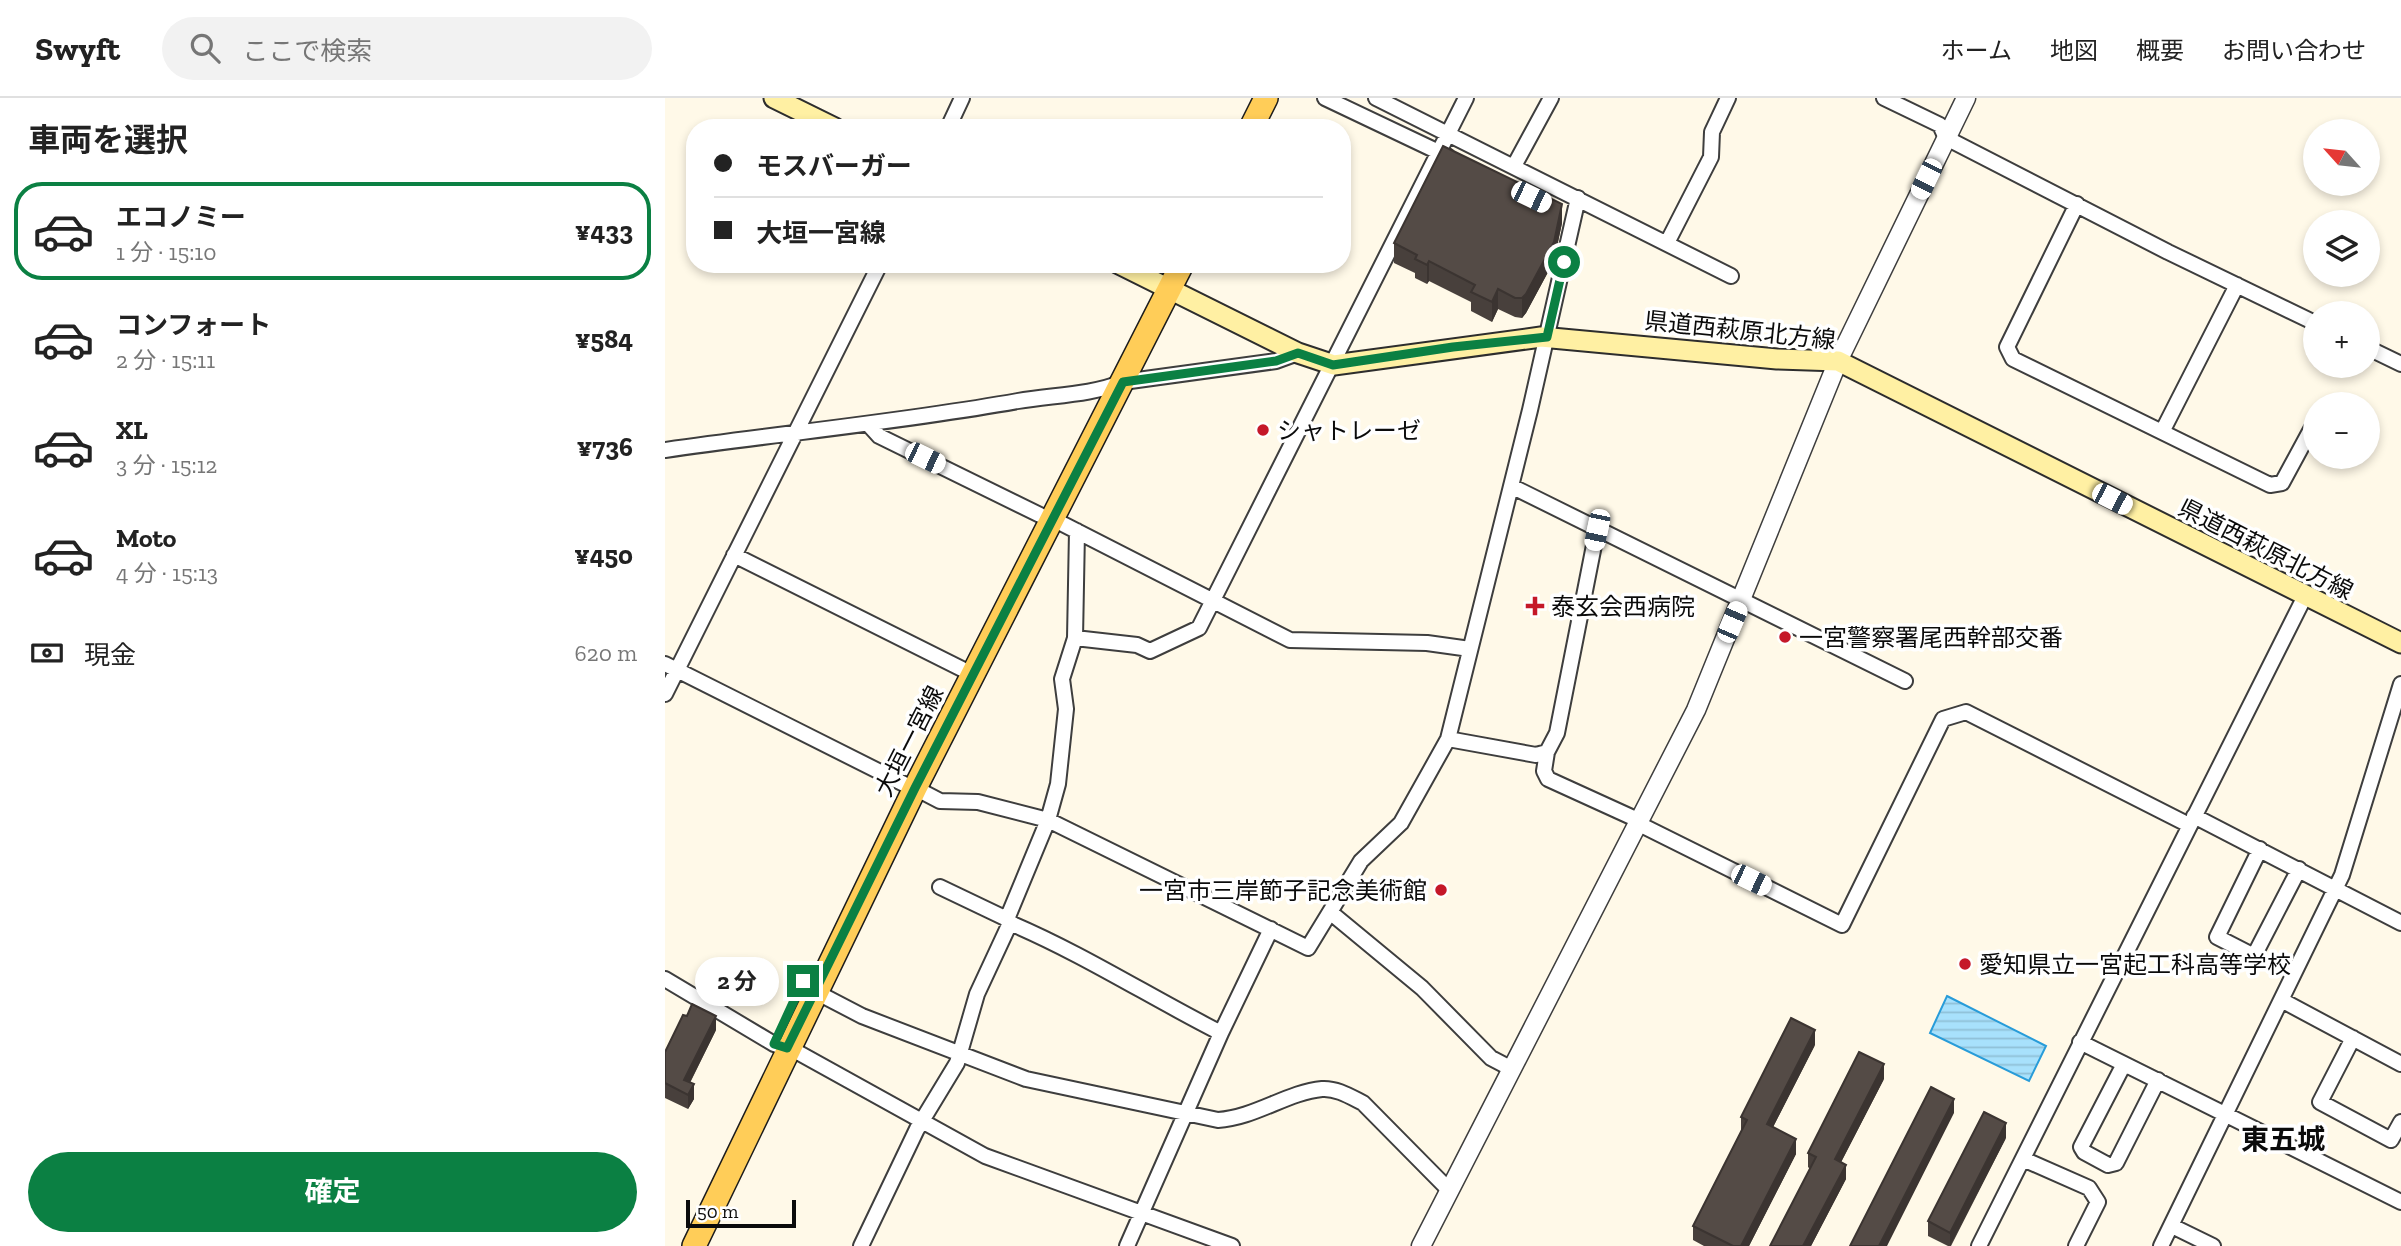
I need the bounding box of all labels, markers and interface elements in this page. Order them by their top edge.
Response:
search box [162,17,652,80]
text: Swyft [35,29,120,68]
icon: search [186,29,224,67]
text: ここで検索 [242,35,372,67]
text: ホーム [1941,36,2012,65]
text: 地図 [2050,36,2098,65]
text: 概要 [2136,36,2184,65]
text: お問い合わせ [2222,36,2366,65]
north arrow [2303,119,2380,196]
map controls [2303,119,2380,469]
text: 車両を選択 [28,121,188,159]
text: モスバーガー [756,150,912,182]
car [1908,156,1945,202]
car [1508,178,1555,216]
icon: car [32,200,95,263]
text: エコノミー [116,201,246,233]
button: layers [2303,210,2380,287]
text: ¥433 [575,215,633,247]
text: 大垣一宮線 [756,217,886,249]
text: 1 分 · 15:10 [116,238,216,266]
route start [1548,246,1580,278]
button: + [2303,301,2380,378]
street label: 県道西萩原北方線 [1643,306,1837,354]
icon: car [32,308,95,371]
text: コンフォート [116,309,271,341]
text: ¥584 [575,323,633,355]
text: 2 分 · 15:11 [116,346,215,374]
button: − [2303,392,2380,469]
text: XL [116,414,148,446]
icon: car [32,416,95,479]
place label: シャトレーゼ [1277,416,1421,445]
marker: シャトレーゼ [1255,422,1271,438]
text: ¥736 [577,431,633,463]
car [902,439,949,477]
text: 3 分 · 15:12 [116,451,217,479]
car [2089,480,2136,518]
street label: 県道西萩原北方線 [2174,492,2358,606]
car [1583,507,1612,553]
text: Moto [116,522,176,554]
icon: car [32,524,95,587]
text: ¥450 [574,539,633,571]
text: 4 分 · 15:13 [116,559,218,587]
place label: 泰玄会西病院 [1551,592,1695,621]
marker: 泰玄会西病院 [1525,596,1545,616]
car [1715,599,1750,645]
place label: 一宮警察署尾西幹部交番 [1799,623,2063,652]
marker: 一宮警察署尾西幹部交番 [1777,629,1793,645]
icon: cash [28,634,66,672]
text: 現金 [84,639,136,671]
text: 620 m [575,639,637,667]
street label: 大垣一宮線 [869,681,949,801]
car [1728,861,1775,899]
place label: 一宮市三岸節子記念美術館 [1139,876,1427,905]
marker: 一宮市三岸節子記念美術館 [1433,882,1449,898]
place label: 愛知県立一宮起工科高等学校 [1979,950,2291,979]
callout: 2 分 [695,956,779,1006]
marker: 愛知県立一宮起工科高等学校 [1957,956,1973,972]
route end [787,965,819,997]
text: 2 分 [717,967,757,995]
district label: 東五城 [2241,1123,2325,1156]
button: 確定 [28,1152,637,1232]
scale bar [686,1197,796,1229]
text: 50 m [697,1200,738,1223]

